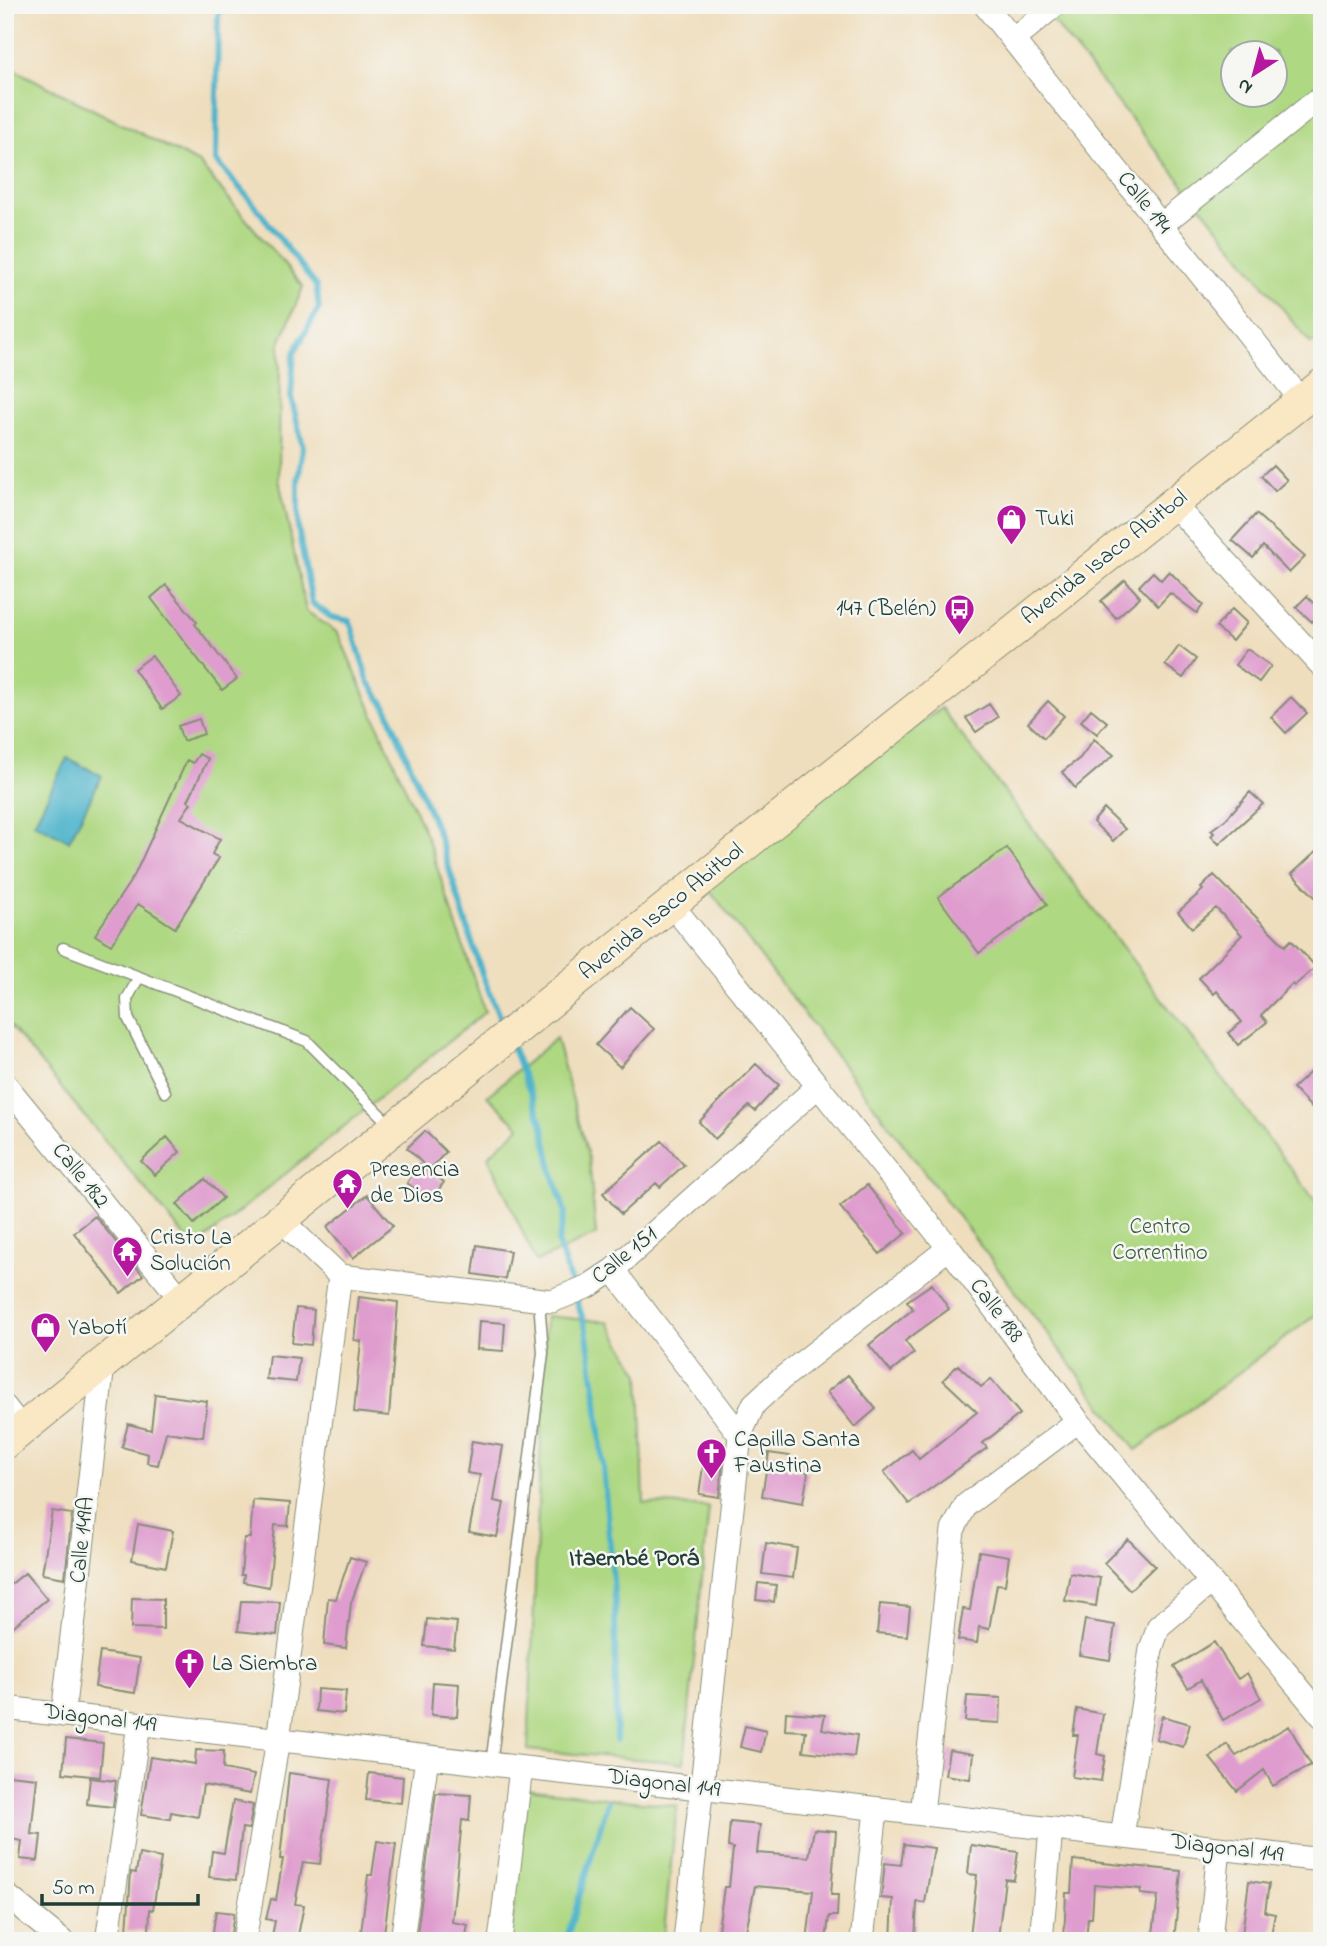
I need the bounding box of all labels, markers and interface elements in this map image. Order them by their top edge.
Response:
north arrow [1218,38,1288,108]
text: N [1232,71,1259,100]
street label: Calle 194 [1108,164,1180,242]
street label: Avenida Isaco Abitbol [1015,482,1195,634]
shop icon: Tuki [995,502,1029,546]
place label: Tuki [1035,503,1074,536]
bus stop icon: 147 (Belén) [942,592,976,636]
place label: 147 (Belén) [836,593,936,626]
street label: Avenida Isaco Abitbol [573,835,751,989]
street label: Calle 182 [43,1136,117,1216]
place label: Presencia de Dios [370,1154,460,1213]
temple icon: Presencia de Dios [330,1166,364,1210]
park label: Centro Correntino [1112,1211,1208,1270]
street label: Calle 151 [585,1219,665,1293]
place label: Cristo La Solución [150,1222,232,1281]
temple icon: Cristo La Solución [110,1234,144,1278]
street label: Calle 188 [961,1272,1031,1350]
shop icon: Yabotí [28,1311,62,1355]
place label: Yabotí [68,1312,127,1345]
place label: Capilla Santa Faustina [733,1424,860,1483]
church icon: Capilla Santa Faustina [694,1436,728,1480]
street label: Calle 149A [62,1495,104,1585]
district label: Itaembé Porá [569,1542,700,1577]
church icon: La Siembra [172,1647,206,1691]
place label: La Siembra [212,1648,317,1681]
street label: Diagonal 149 [41,1696,158,1743]
street label: Diagonal 149 [605,1761,722,1808]
street label: Diagonal 149 [1168,1826,1285,1873]
scale bar [42,1862,198,1906]
text: 50 m [52,1874,95,1904]

